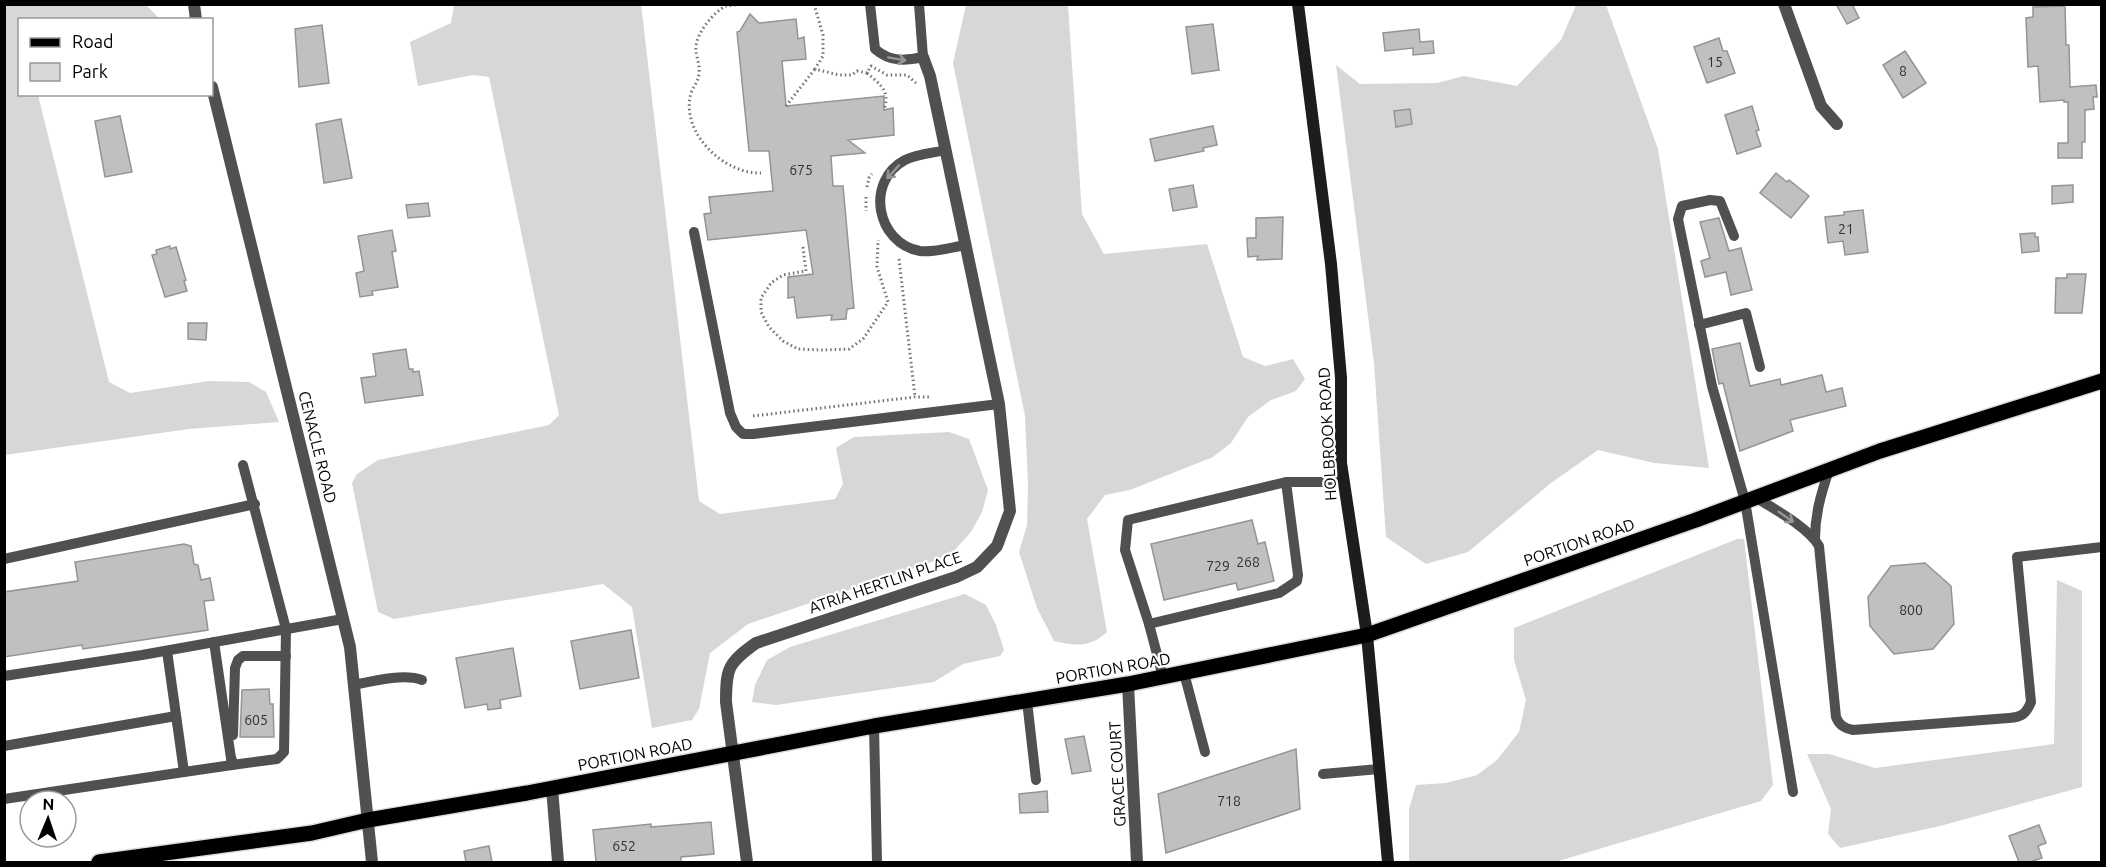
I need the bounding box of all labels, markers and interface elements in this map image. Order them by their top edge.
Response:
legend [18,18,213,96]
text: Road [72,31,114,51]
one-way arrow [886,54,906,65]
house number: 15 [1707,54,1723,70]
text: Park [72,61,108,81]
house number: 8 [1899,63,1907,79]
house number: 675 [789,162,813,178]
one-way arrow [886,164,900,179]
house number: 21 [1838,221,1854,237]
street label: HOLBROOK ROAD [1315,367,1339,501]
street label: CENACLE ROAD [295,389,341,505]
one-way arrow [1777,511,1793,523]
street label: PORTION ROAD [1521,515,1637,569]
street label: ATRIA HERTLIN PLACE [806,547,964,617]
house number: 268 [1236,554,1260,570]
house number: 729 [1206,558,1230,574]
house number: 800 [1899,602,1923,618]
street label: PORTION ROAD [1054,649,1172,687]
house number: 605 [244,712,268,728]
street label: GRACE COURT [1105,721,1129,827]
street label: PORTION ROAD [576,734,694,774]
north arrow [18,789,78,849]
house number: 718 [1217,793,1241,809]
text: N [42,795,55,813]
house number: 652 [612,838,636,854]

